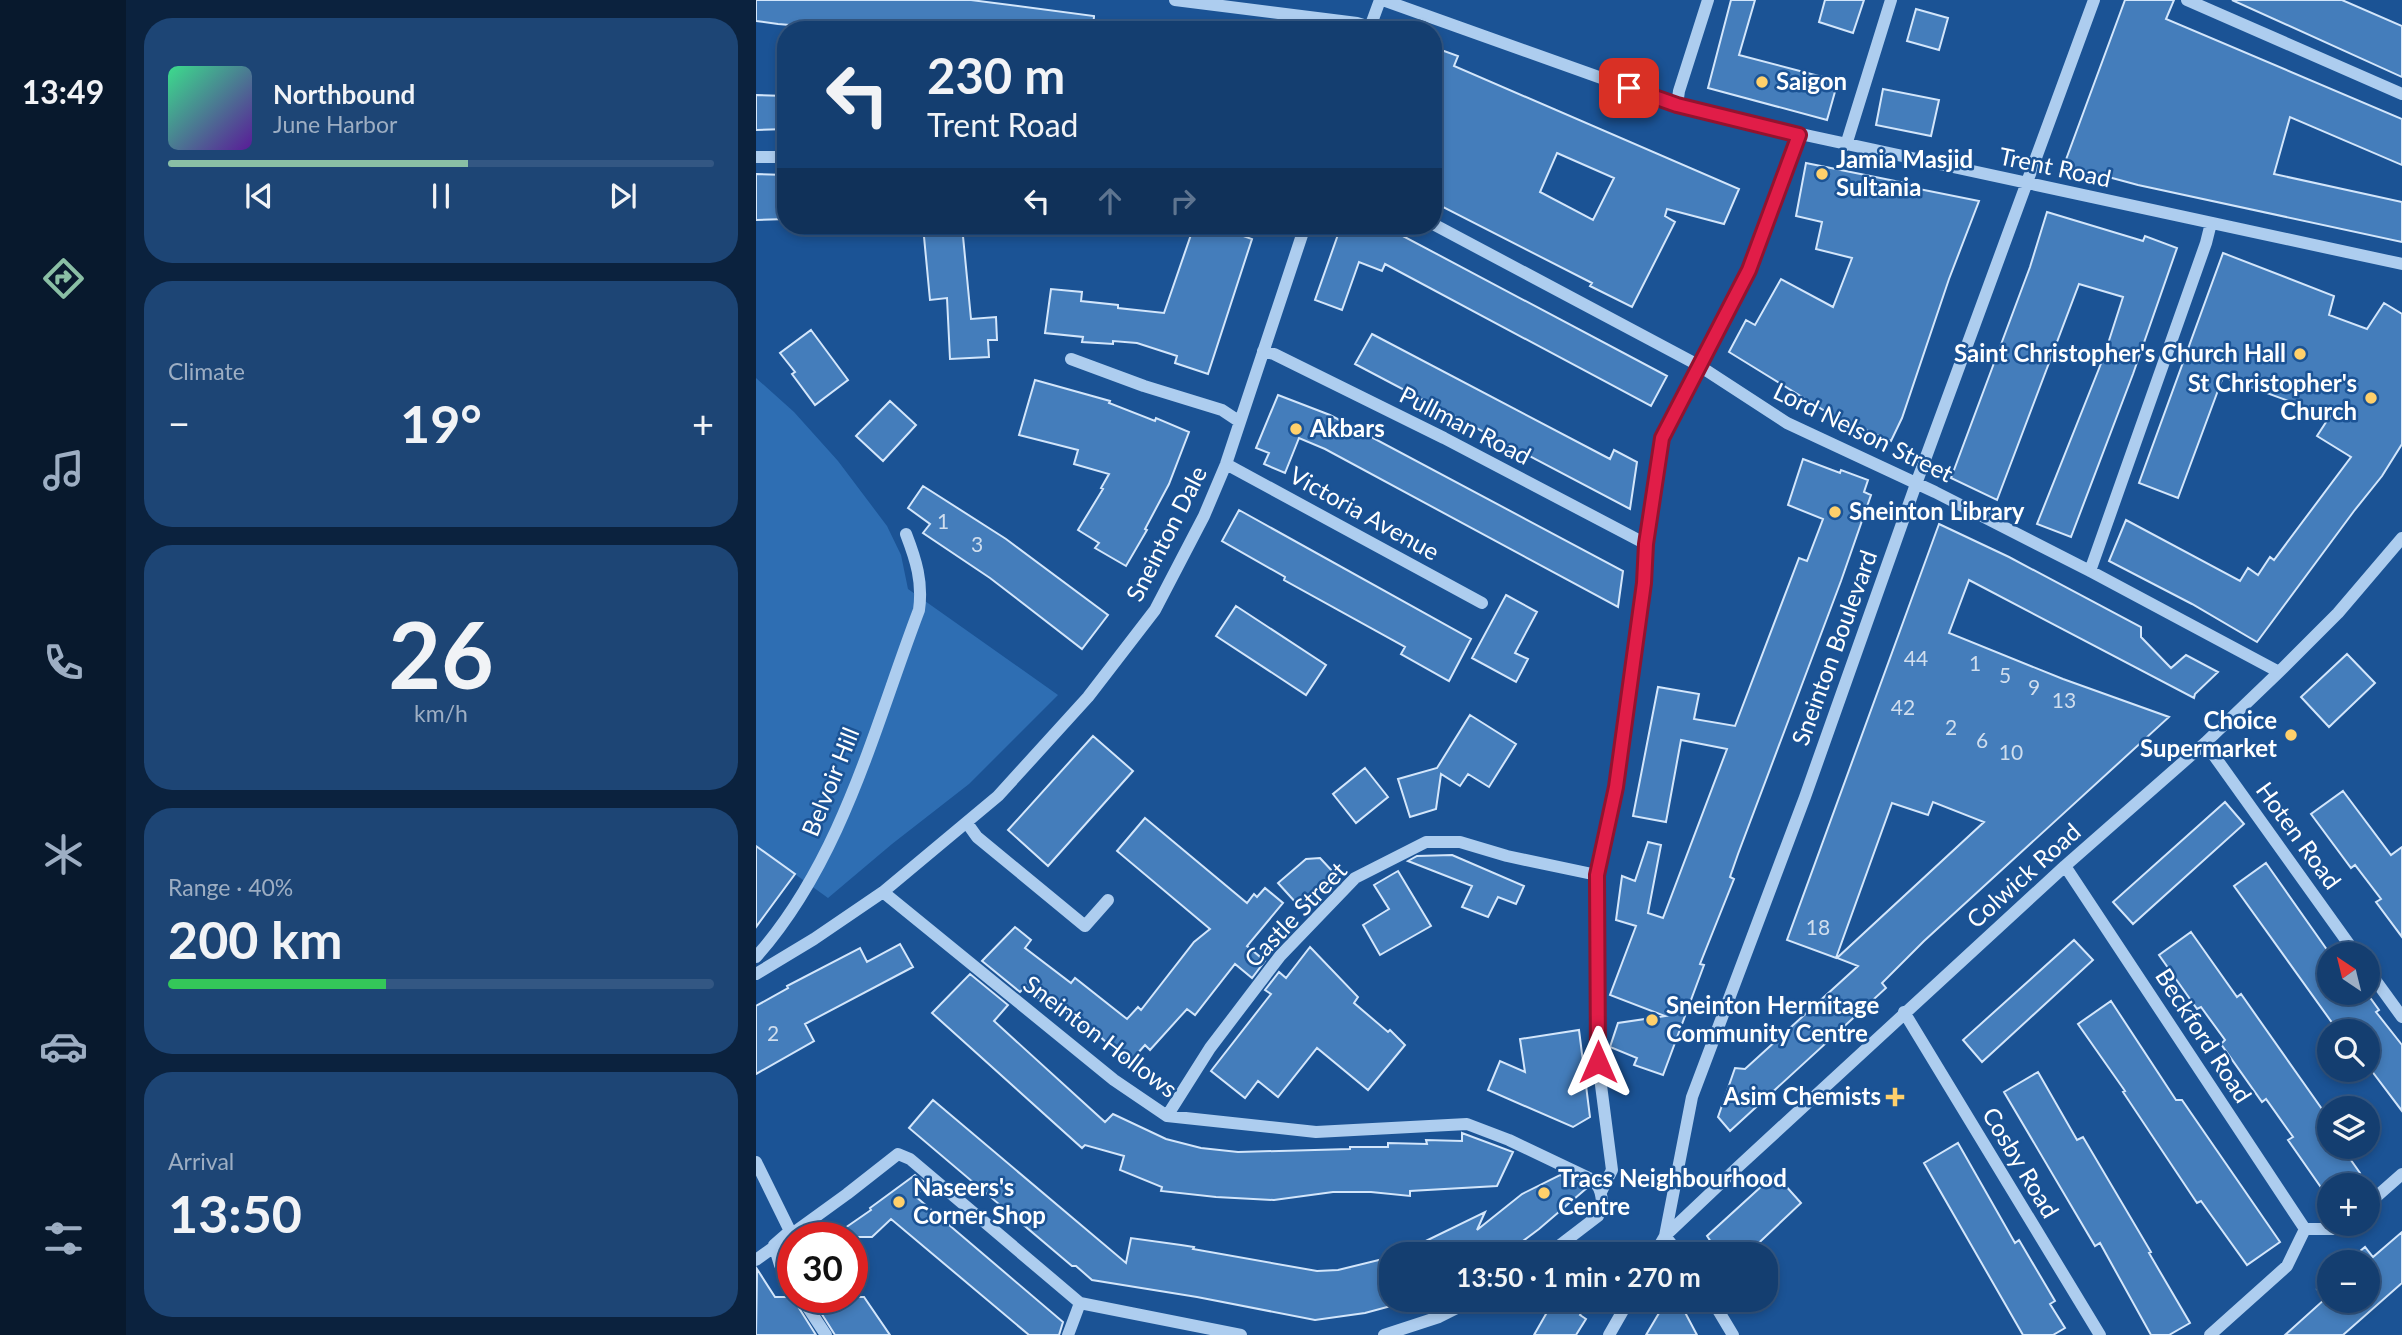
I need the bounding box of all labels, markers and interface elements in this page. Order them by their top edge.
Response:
text: 230 m [927,46,1065,104]
icon: left [812,49,903,140]
pin [1599,58,1659,118]
place label: Saigon [1776,66,1847,95]
icon: arrive [1610,69,1648,107]
text: 13:49 [22,72,104,111]
marker: Saigon [1754,74,1770,90]
text: Northbound [273,78,415,110]
text: Trent Road [927,105,1079,144]
text: June Harbor [273,110,397,138]
street label: Trent Road [1997,141,2114,193]
place label: Jamia Masjid Sultania [1836,144,1973,201]
marker: Jamia Masjid Sultania [1814,166,1830,182]
icon: previous [240,177,278,215]
icon: pause [422,177,460,215]
icon: next [604,177,642,215]
icon: left [1018,182,1056,220]
icon: ahead [1091,182,1129,220]
icon: right [1164,182,1202,220]
icon: directions [39,254,88,303]
place label: Saint Christopher's Church Hall [1954,338,2286,367]
marker: Saint Christopher's Church Hall [2292,346,2308,362]
text: Climate [168,357,245,385]
place label: St Christopher's Church [2188,368,2357,425]
street label: Lord Nelson Street [1769,376,1958,488]
street label: Pullman Road [1395,379,1536,470]
marker: St Christopher's Church [2363,390,2379,406]
text: 19° [400,392,482,454]
text: − [168,400,190,446]
text: + [692,400,714,446]
place label: Akbars [1309,413,1385,442]
marker: Akbars [1288,421,1304,437]
icon: music [39,446,88,495]
street label: Victoria Avenue [1285,460,1445,566]
street label: Sneinton Dale [1119,461,1212,606]
place label: Sneinton Library [1849,496,2025,525]
marker: Sneinton Library [1827,504,1843,520]
house number: 1 [937,508,949,533]
house number: 3 [971,531,983,556]
street label: Sneinton Boulevard [1785,546,1882,749]
text: 26 [388,599,494,708]
icon: phone [39,638,88,687]
house number: 44 [1904,645,1928,670]
house number: 1 [1969,650,1981,675]
house number: 5 [1999,662,2011,687]
house number: 9 [2028,674,2040,699]
house number: 13 [2052,687,2076,712]
house number: 42 [1891,694,1915,719]
text: km/h [414,699,468,727]
place label: Choice Supermarket [2140,705,2277,762]
house number: 2 [1945,714,1957,739]
street label: Belvoir Hill [795,723,865,840]
house number: 6 [1976,727,1988,752]
marker: Choice Supermarket [2283,727,2299,743]
house number: 10 [1999,739,2023,764]
street label: Hoten Road [2251,776,2348,894]
street label: Colwick Road [1960,816,2086,933]
icon: climate [39,830,88,879]
street label: Castle Street [1238,855,1352,972]
text: Range · 40% [168,873,293,901]
text: 200 km [168,908,342,970]
house number: 18 [1806,914,1830,939]
north arrow [2317,942,2380,1004]
map controls [2317,942,2380,1313]
street label: Beckford Road [2150,963,2258,1108]
street label: Sneinton Hollows [1018,969,1183,1103]
place label: Sneinton Hermitage Community Centre [1666,990,1879,1047]
marker: Sneinton Hermitage Community Centre [1644,1012,1660,1028]
button: search [2317,1019,2380,1082]
house number: 2 [767,1020,779,1045]
icon: car [39,1022,88,1071]
position arrow [1561,1025,1635,1099]
place label: Asim Chemists [1722,1081,1881,1110]
marker: Asim Chemists [1887,1089,1903,1105]
button: layers [2317,1096,2380,1159]
street label: Cosby Road [1977,1102,2066,1223]
text: Arrival [168,1147,234,1175]
place label: Tracs Neighbourhood Centre [1558,1163,1787,1220]
place label: Naseers's Corner Shop [913,1172,1046,1229]
button: + [2317,1173,2380,1236]
text: 13:50 [168,1182,302,1244]
marker: Tracs Neighbourhood Centre [1536,1185,1552,1201]
marker: Naseers's Corner Shop [891,1194,907,1210]
icon: filters [39,1214,88,1263]
speed limit sign: 30 [777,1222,868,1313]
button: − [2317,1250,2380,1313]
text: 13:50 · 1 min · 270 m [1456,1261,1701,1293]

